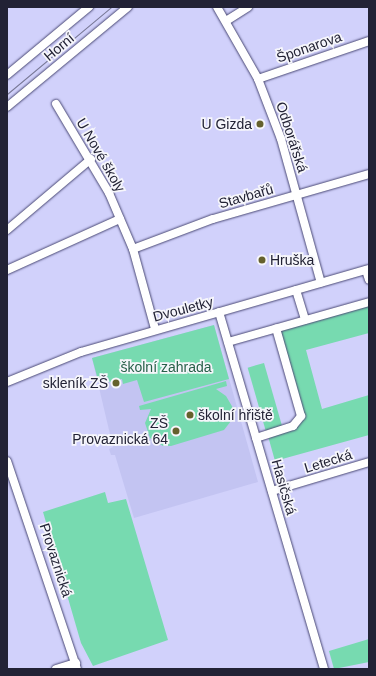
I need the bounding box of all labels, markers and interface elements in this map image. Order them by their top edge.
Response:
street label: Šponarova [274,28,344,66]
street label: Horní [40,30,78,64]
street label: Odborářská [273,100,311,174]
street label: U Nové školy [73,115,129,195]
place label: U Gizda [201,116,252,132]
marker: U Gizda [255,119,265,129]
street label: Stavbařů [217,180,275,212]
place label: Hruška [270,252,314,268]
marker: Hruška [257,255,267,265]
street label: Dvouletky [151,293,215,325]
park label: školní zahrada [120,359,212,375]
place label: skleník ZŠ [43,375,108,391]
marker: skleník ZŠ [111,378,121,388]
place label: školní hřiště [198,407,273,423]
marker: školní hřiště [185,410,195,420]
place label: ZŠ Provaznická 64 [72,415,168,448]
marker: ZŠ Provaznická 64 [171,426,181,436]
street label: Letecká [302,446,354,476]
street label: Hasičská [268,457,300,517]
street label: Provaznická [36,521,76,599]

